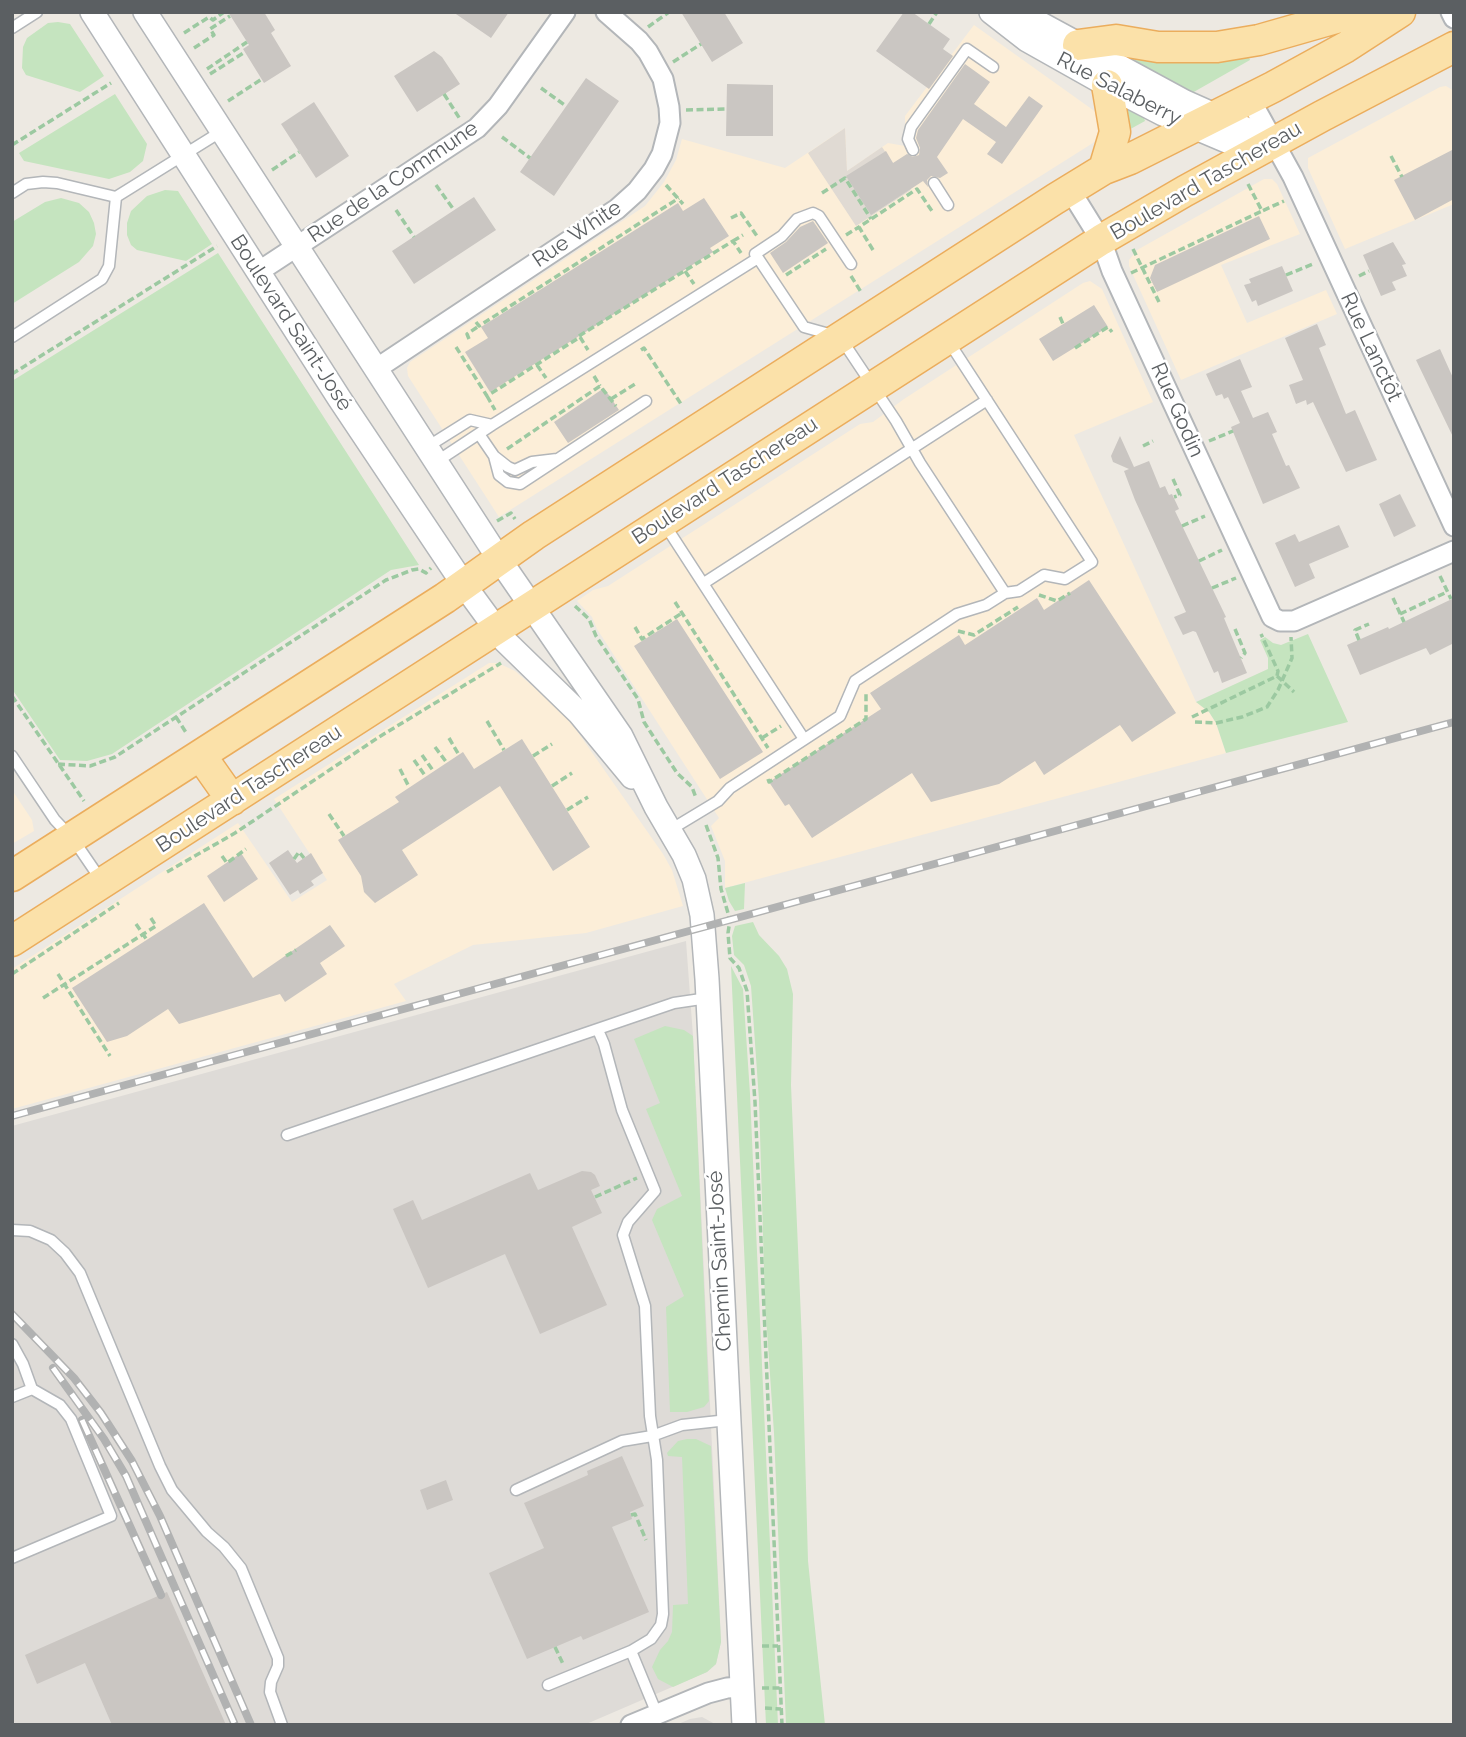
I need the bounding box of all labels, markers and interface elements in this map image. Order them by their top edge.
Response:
street label: Rue Salaberry [1052,47,1186,131]
street label: Rue de la Commune [303,116,483,248]
street label: Boulevard Taschereau [1106,116,1306,246]
street label: Rue White [528,195,626,273]
street label: Boulevard Saint-José [225,230,357,416]
street label: Rue Lanctôt [1335,288,1407,406]
street label: Rue Godin [1145,359,1209,461]
street label: Boulevard Taschereau [628,412,822,550]
street label: Boulevard Taschereau [152,720,346,858]
street label: Chemin Saint-José [703,1170,737,1352]

